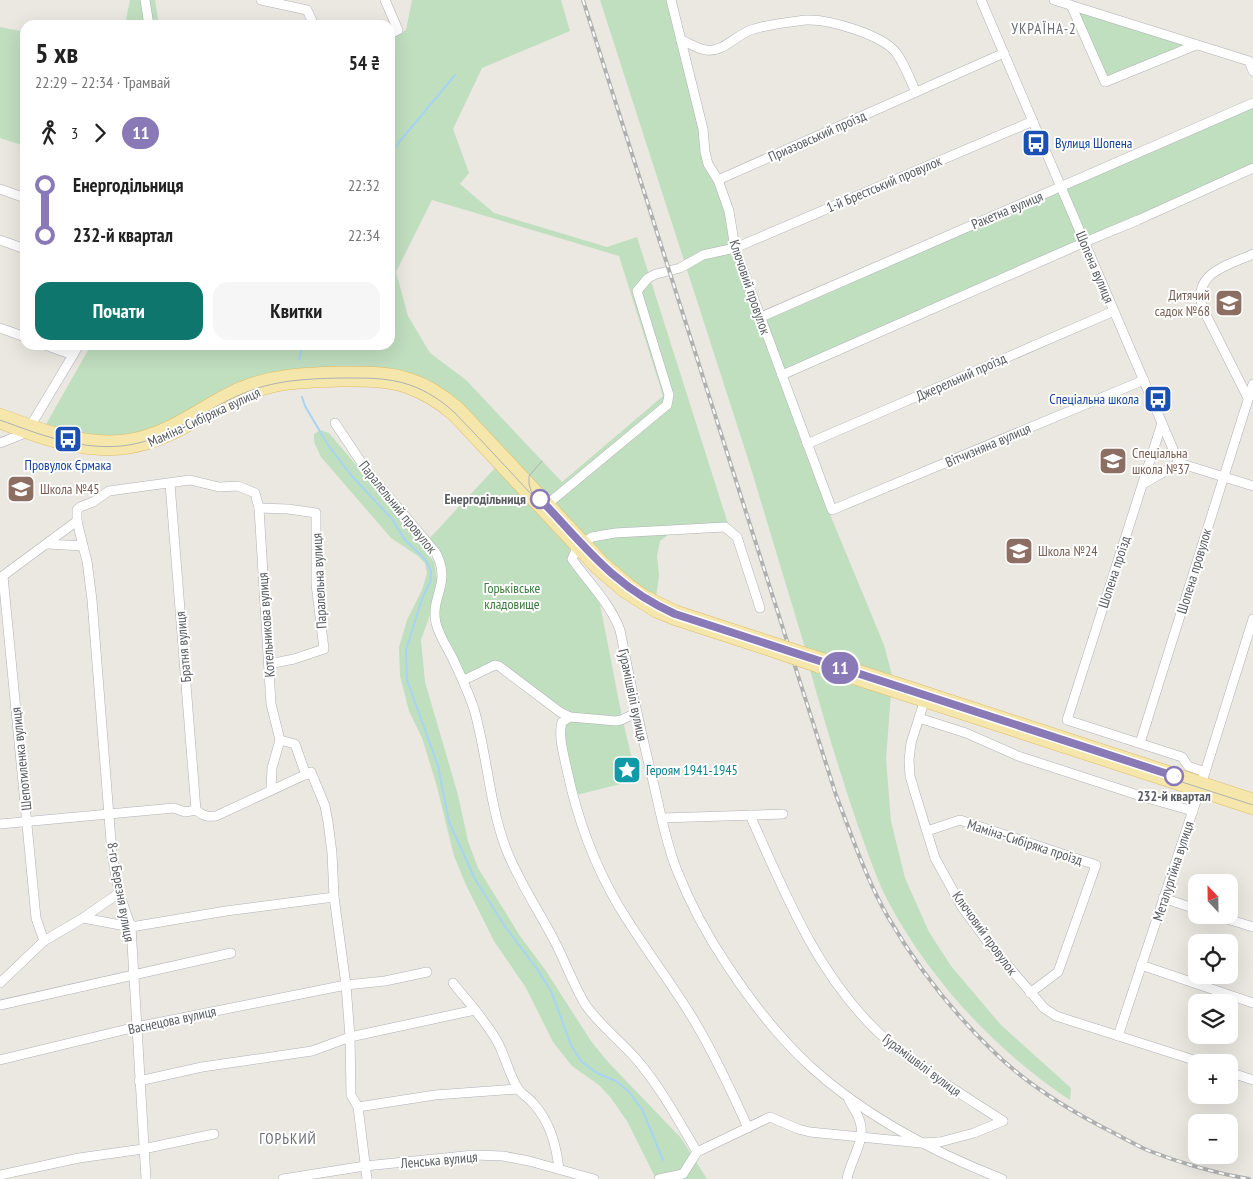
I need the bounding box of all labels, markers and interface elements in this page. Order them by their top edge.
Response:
district label: УКРАЇНА-2 [1011,19,1077,38]
text: 5 хв [35,34,78,71]
text: 54 ₴ [349,51,380,75]
text: 22:29 – 22:34 · Трамвай [35,72,170,92]
street label: Приазовський проїзд [765,106,869,166]
icon: walk [35,119,63,147]
icon: forward [86,119,114,147]
text: 11 [132,121,149,144]
text: 3 [71,123,78,143]
bus stop icon: Вулиця Шопена [1021,128,1051,158]
place label: Вулиця Шопена [1055,134,1132,152]
street label: 1-й Брестський провулок [824,151,945,216]
text: Енергодільниця [73,173,184,197]
text: 22:32 [348,175,380,195]
street label: Ракетна вулиця [969,187,1045,233]
text: 232-й квартал [73,223,173,247]
text: 22:34 [348,225,380,245]
street label: Шопена вулиця [1072,228,1118,306]
street label: Ключовий провулок [725,237,775,337]
button: Почати [35,282,203,340]
button: Квитки [213,282,380,340]
place label: Дитячий садок №68 [1155,286,1210,320]
school or university icon: Дитячий садок №68 [1214,288,1244,318]
street label: Джерельний проїзд [913,349,1009,405]
street label: Маміна-Сибіряка вулиця [145,383,263,451]
bus stop icon: Спеціальна школа [1143,384,1173,414]
place label: Спеціальна школа [1049,390,1139,408]
street label: Вітчизняна вулиця [943,419,1033,471]
bus stop icon: Провулок Єрмака [53,424,83,454]
place label: Спеціальна школа №37 [1132,444,1190,478]
school or university icon: Спеціальна школа №37 [1098,446,1128,476]
place label: Провулок Єрмака [25,456,111,474]
street label: Паралельний провулок [355,457,441,558]
school or university icon: Школа №45 [6,474,36,504]
place label: Школа №45 [40,480,100,498]
marker: Енергодільниця [530,489,550,509]
place label: Енергодільниця [444,490,526,508]
street label: Шопена провулок [1172,526,1216,616]
street label: Паралельна вулиця [308,533,330,629]
street label: Шопена проїзд [1094,534,1134,610]
school or university icon: Школа №24 [1004,536,1034,566]
place label: Школа №24 [1038,542,1098,560]
street label: Котельникова вулиця [253,572,279,678]
park label: Горьківське кладовище [484,579,541,613]
street label: Братня вулиця [171,611,195,683]
street label: Гурамішвілі вулиця [614,647,652,743]
line badge: 11 [818,652,862,684]
text: 11 [831,656,849,679]
street label: Шепотиленка вулиця [7,706,35,812]
place icon: Героям 1941-1945 [612,755,642,785]
place label: Героям 1941-1945 [646,761,738,779]
marker: 232-й квартал [1164,766,1184,786]
place label: 232-й квартал [1137,787,1211,805]
street label: Маміна-Сибіряка проїзд [965,815,1085,869]
street label: Металургійна вулиця [1148,819,1198,923]
street label: 8-го Березня вулиця [103,841,139,943]
north arrow [1188,874,1238,924]
map controls [1188,874,1238,1164]
street label: Ключовий провулок [949,888,1022,979]
button: locate [1188,934,1238,984]
button: layers [1188,994,1238,1044]
street label: Васнецова вулиця [126,1002,218,1038]
street label: Гурамішвілі вулиця [879,1030,965,1100]
button: + [1188,1054,1238,1104]
button: − [1188,1114,1238,1164]
district label: ГОРЬКИЙ [259,1129,317,1148]
street label: Ленська вулиця [399,1148,478,1172]

